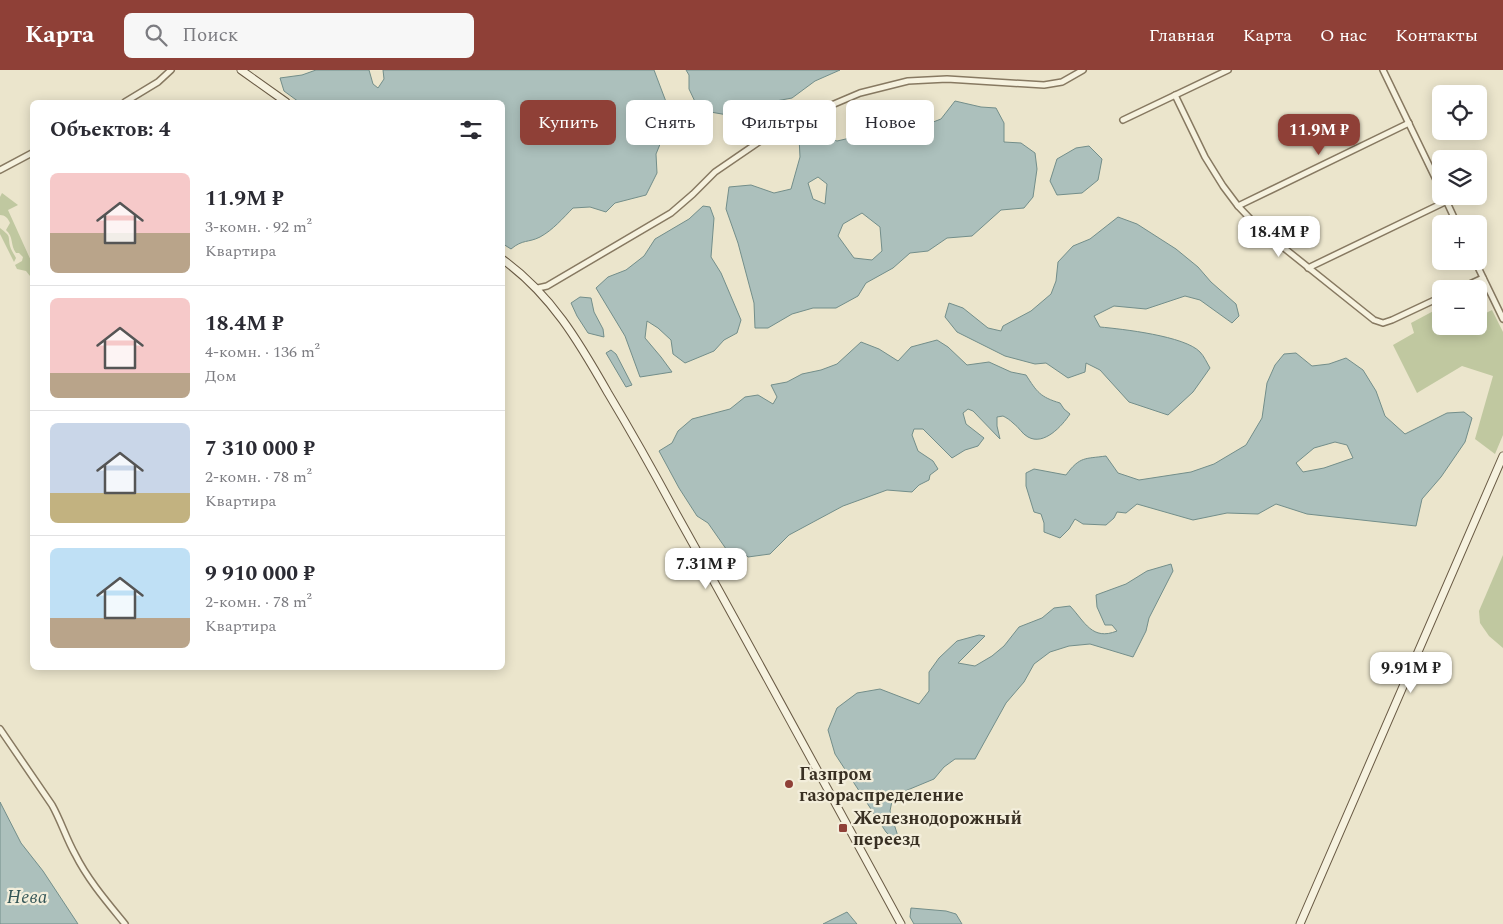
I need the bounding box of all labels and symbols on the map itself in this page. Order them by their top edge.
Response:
pin: 11.9M ₽ [1273,114,1365,156]
pin: 18.4M ₽ [1233,216,1325,258]
pin: 7.31M ₽ [660,548,752,590]
pin: 9.91M ₽ [1365,652,1457,694]
place label: Газпром газораспределение [799,761,964,809]
marker: Газпром газораспределение [783,778,795,790]
place label: Железнодорожный переезд [853,805,1022,853]
marker: Железнодорожный переезд [837,822,849,834]
water label: Нева [7,883,48,912]

